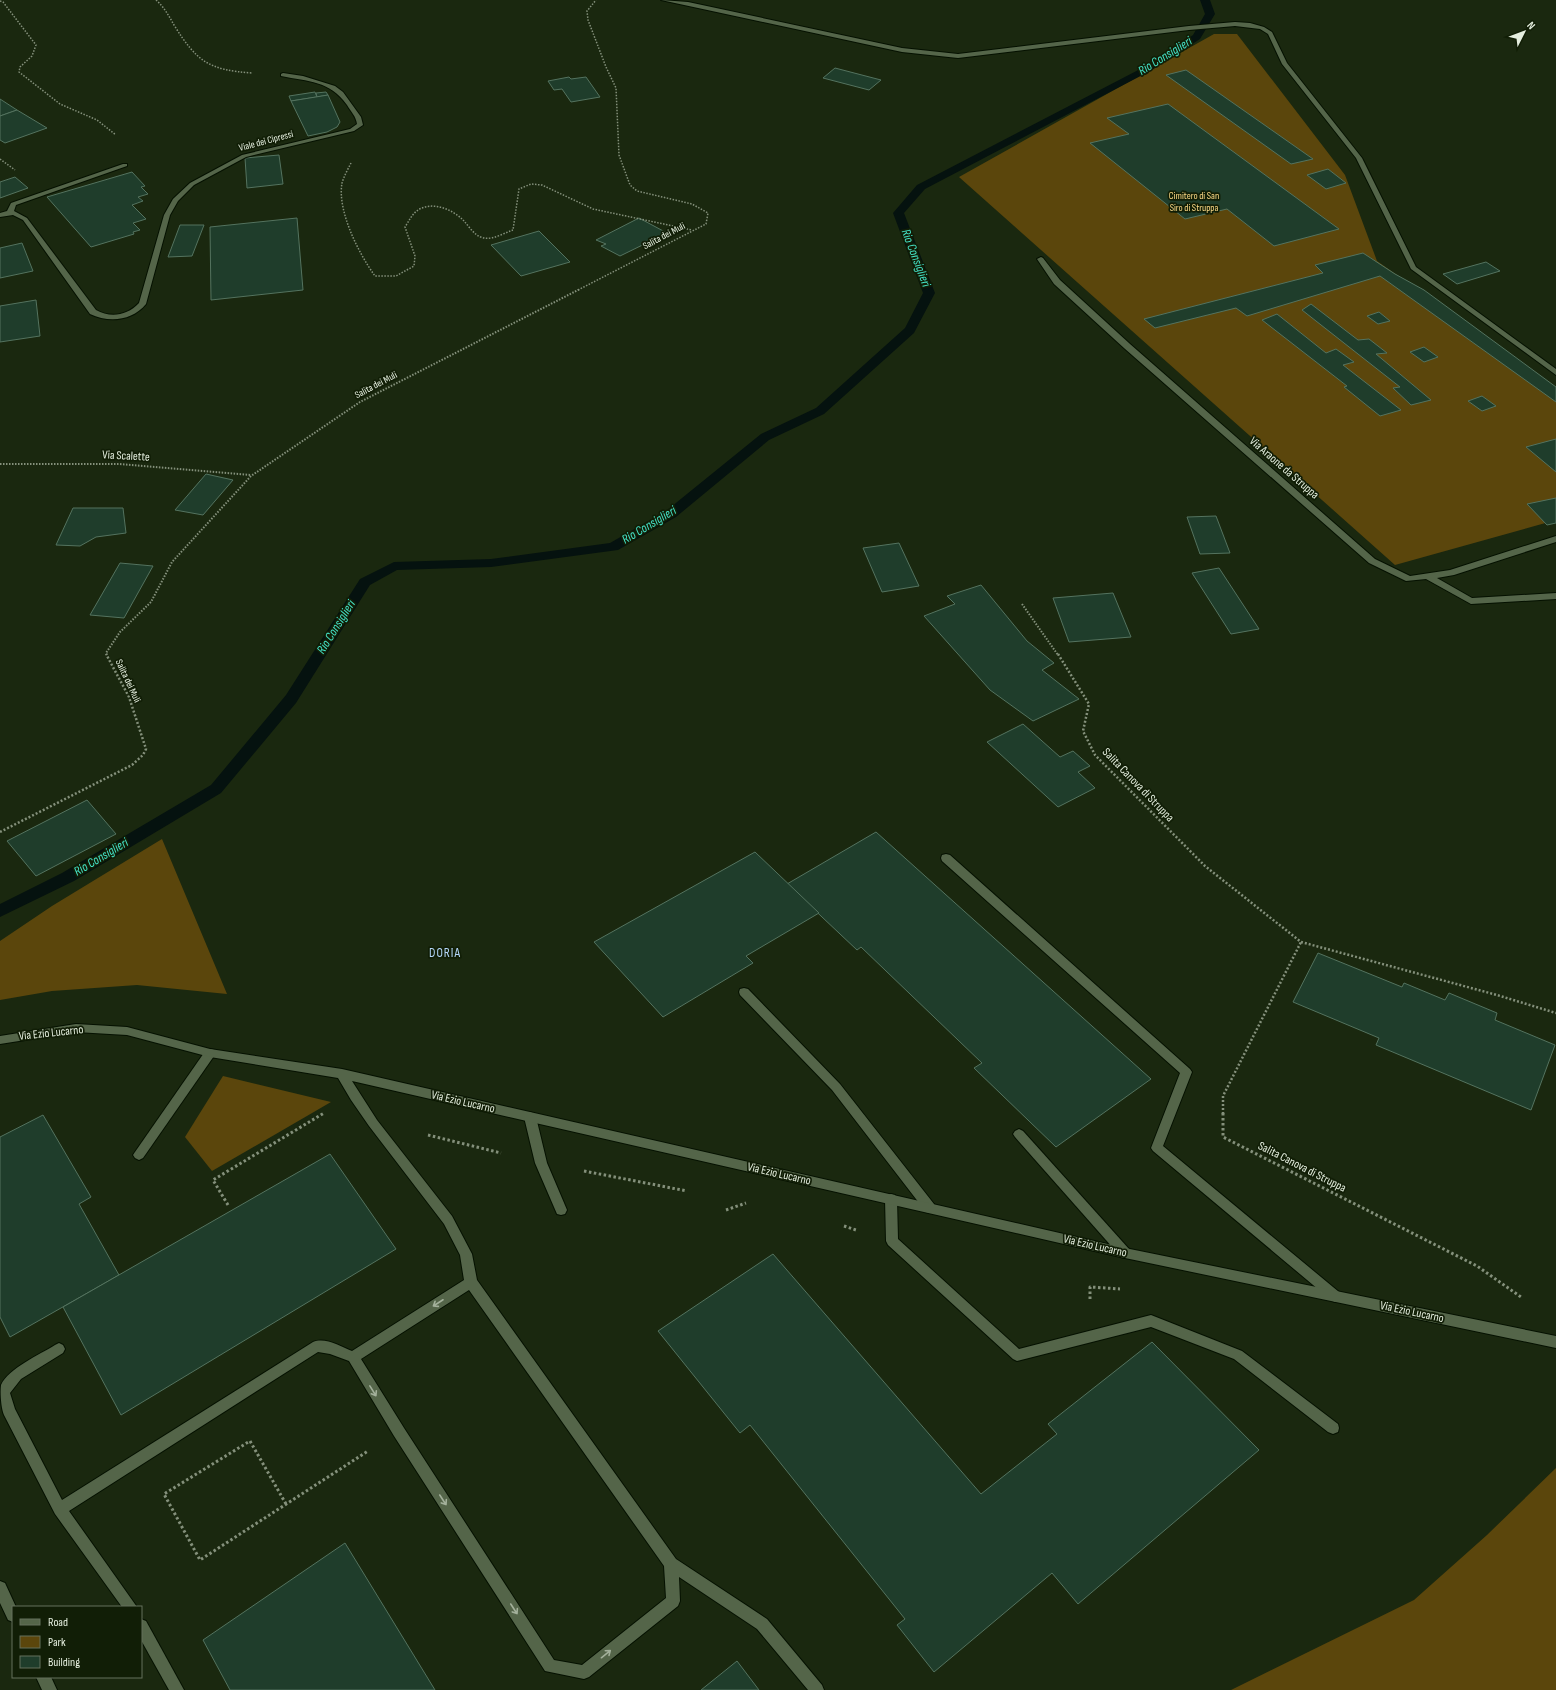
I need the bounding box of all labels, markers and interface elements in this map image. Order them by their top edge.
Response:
north arrow [1504,12,1544,52]
text: N [1524,19,1538,32]
water label: Rio Consiglieri [1135,33,1196,79]
street label: Viale dei Cipressi [237,128,295,154]
park label: Cimitero di San Siro di Struppa [1169,190,1219,214]
street label: Salita dei Muli [641,220,687,252]
water label: Rio Consiglieri [898,227,935,290]
street label: Salita dei Muli [353,369,399,401]
street label: Via Araone da Struppa [1246,434,1322,503]
street label: Via Scalette [102,447,150,465]
water label: Rio Consiglieri [619,502,680,547]
water label: Rio Consiglieri [313,596,359,657]
street label: Salita dei Muli [113,658,143,705]
street label: Salita Canova di Struppa [1099,745,1177,825]
water label: Rio Consiglieri [71,834,132,879]
district label: DORIA [429,945,461,961]
street label: Via Ezio Lucarno [18,1022,84,1044]
street label: Via Ezio Lucarno [430,1087,496,1117]
street label: Salita Canova di Struppa [1255,1138,1349,1196]
street label: Via Ezio Lucarno [746,1159,812,1189]
street label: Via Ezio Lucarno [1062,1231,1128,1261]
street label: Via Ezio Lucarno [1379,1298,1445,1326]
one-way arrow [432,1299,444,1307]
one-way arrow [370,1385,378,1397]
one-way arrow [439,1494,447,1505]
one-way arrow [510,1604,518,1615]
legend [12,1606,142,1678]
text: Road [48,1615,68,1630]
text: Park [48,1635,66,1650]
one-way arrow [601,1650,612,1659]
text: Building [48,1655,80,1670]

